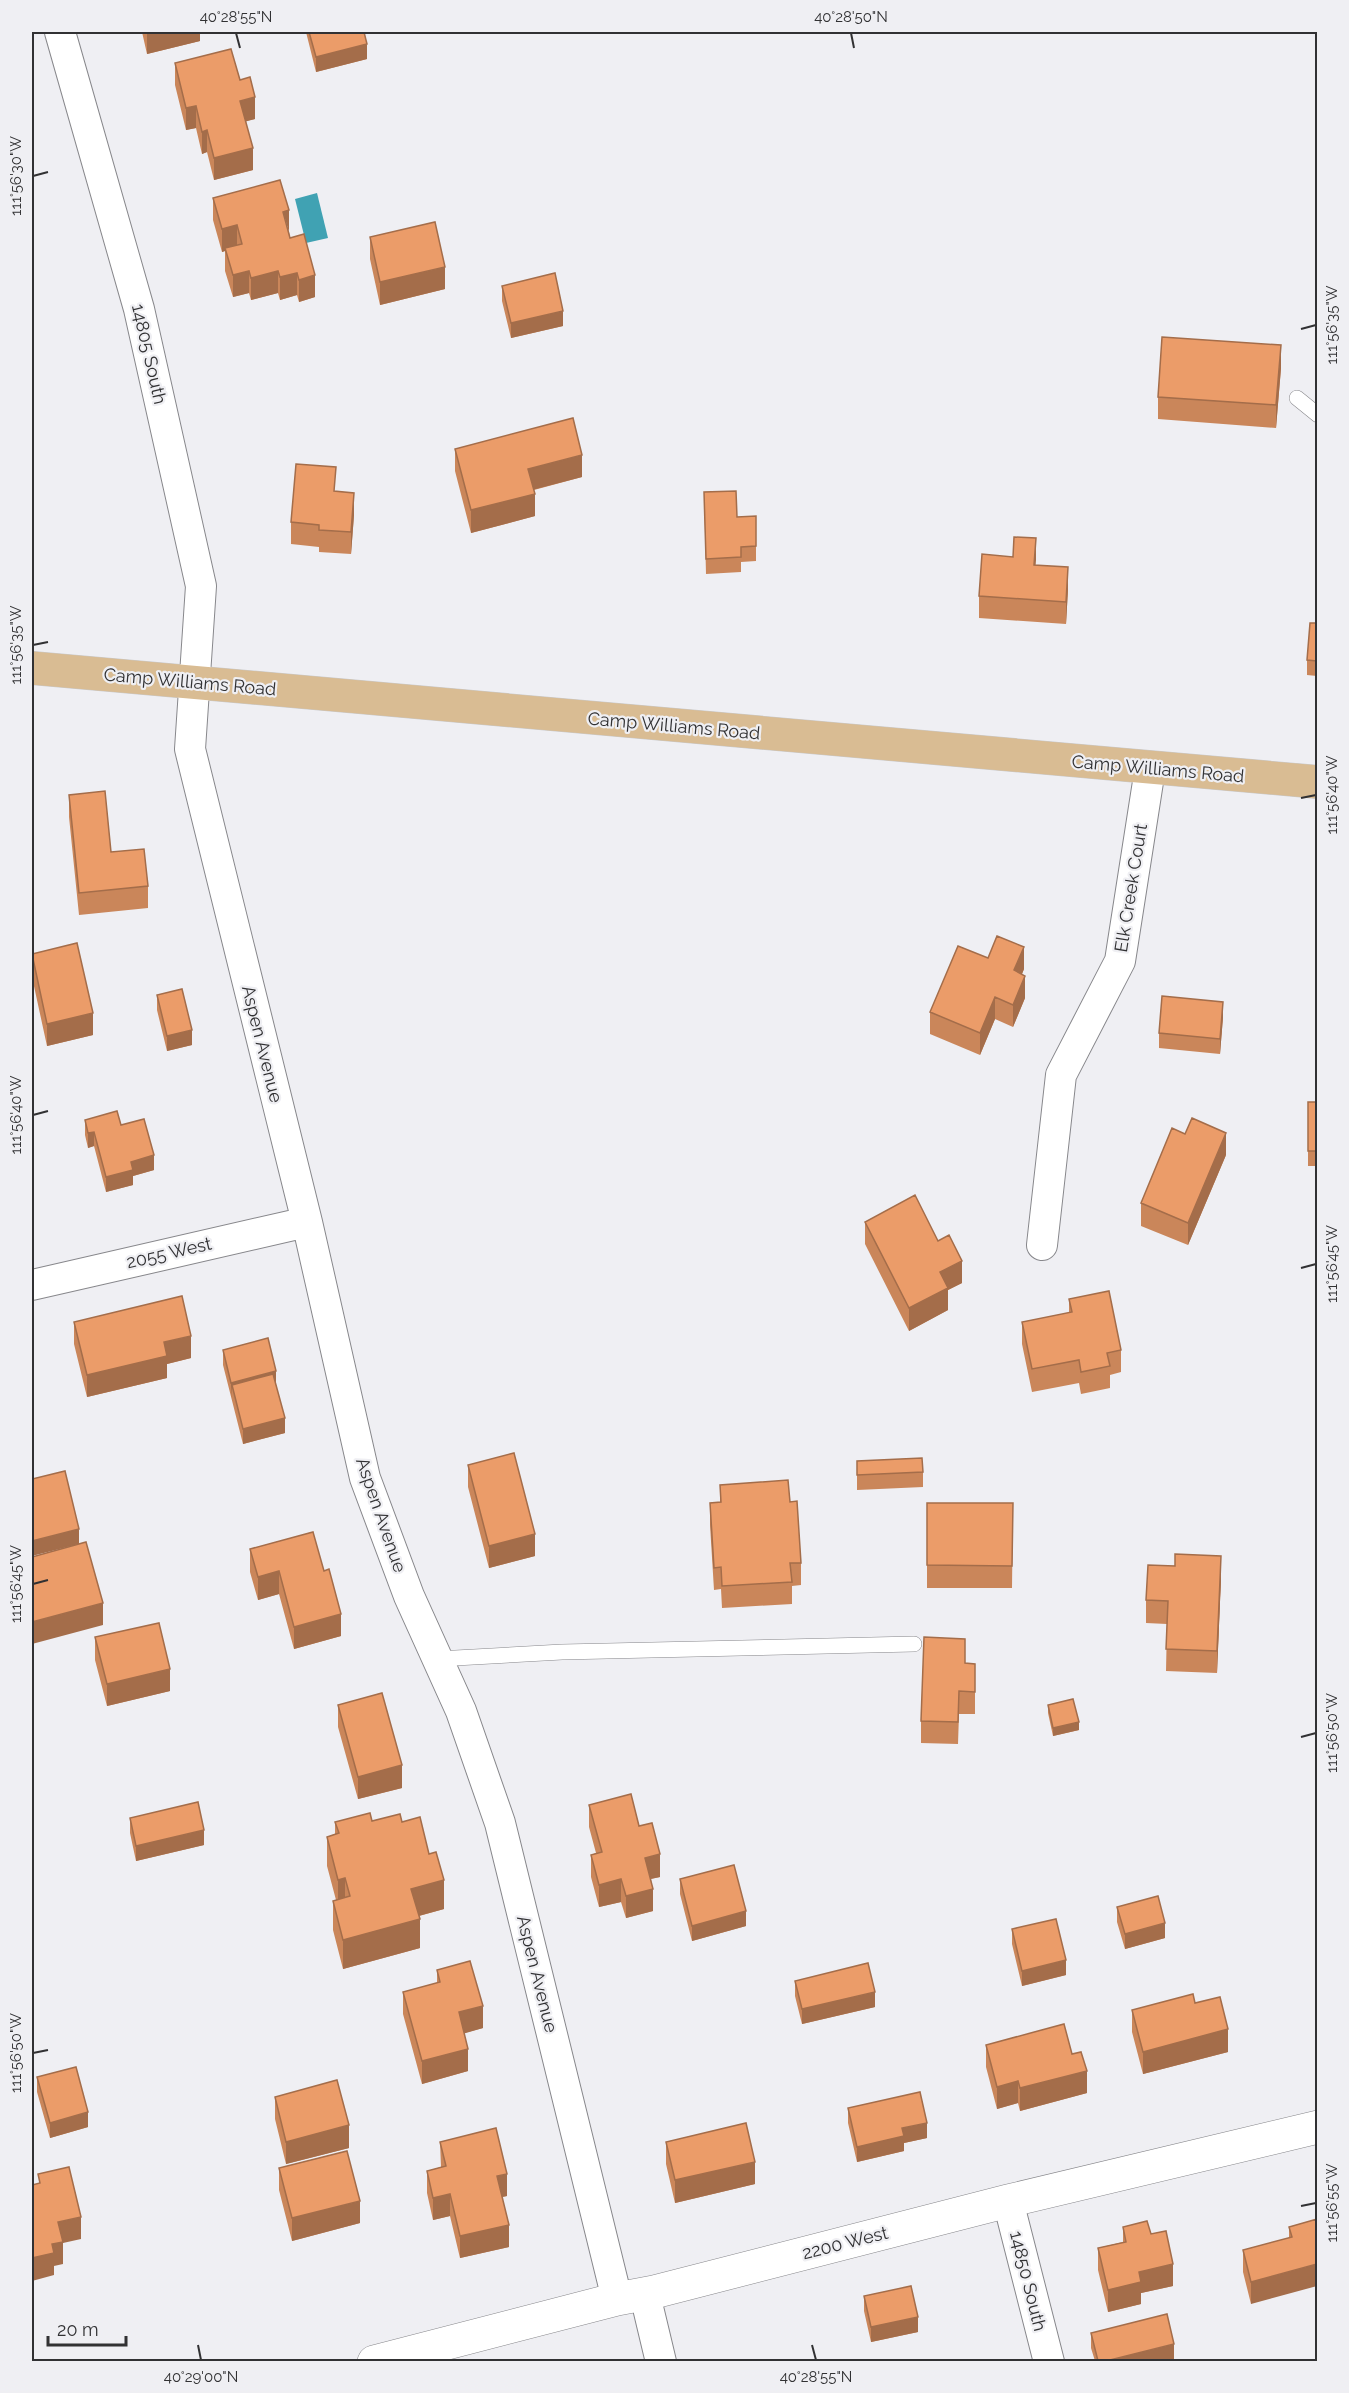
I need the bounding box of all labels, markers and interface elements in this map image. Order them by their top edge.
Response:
text: 40°28'55"N [200,8,272,26]
text: 40°28'50"N [814,8,888,26]
text: 111°56'30"W [7,136,25,216]
text: 111°56'35"W [1323,285,1341,364]
street label: 14805 South [128,302,171,406]
text: 111°56'35"W [7,605,25,684]
street label: Camp Williams Road [103,664,277,700]
street label: Camp Williams Road [587,708,761,744]
street label: Camp Williams Road [1071,751,1245,787]
text: 111°56'40"W [1323,755,1341,835]
street label: Elk Creek Court [1110,822,1151,954]
street label: Aspen Avenue [238,983,287,1105]
text: 111°56'40"W [7,1075,25,1155]
text: 111°56'45"W [1323,1225,1341,1303]
street label: 2055 West [124,1233,214,1273]
street label: Aspen Avenue [352,1455,411,1575]
text: 111°56'45"W [7,1545,25,1623]
text: 111°56'50"W [1323,1693,1341,1773]
street label: Aspen Avenue [513,1913,562,2035]
text: 111°56'50"W [7,2013,25,2093]
text: 111°56'55"W [1323,2163,1341,2242]
street label: 2200 West [800,2222,890,2263]
street label: 14850 South [1006,2229,1051,2333]
scale bar [48,2309,126,2347]
text: 20 m [57,2319,99,2340]
text: 40°29'00"N [164,2368,238,2386]
text: 40°28'55"N [780,2368,852,2386]

